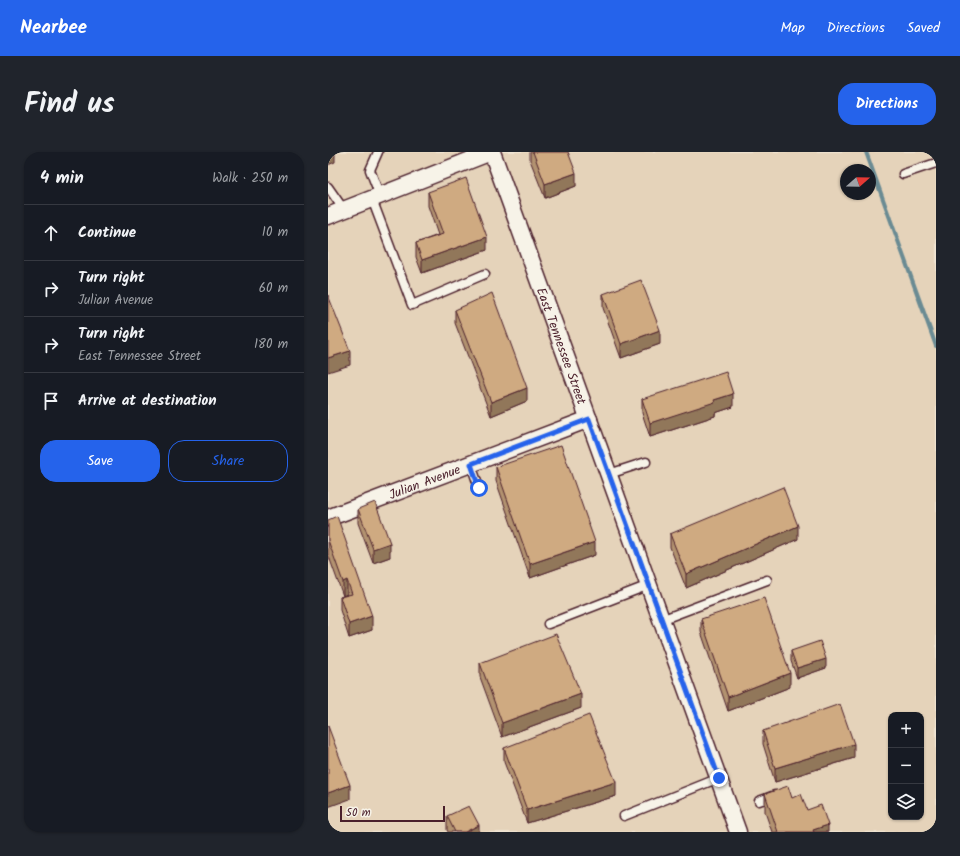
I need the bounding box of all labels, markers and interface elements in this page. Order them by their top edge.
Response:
text: Nearbee [20,13,87,43]
text: Map [780,17,805,39]
text: Directions [827,17,885,39]
text: Saved [907,17,940,39]
text: Find us [24,82,115,127]
button: Directions [838,83,936,125]
north arrow [840,164,876,200]
text: 4 min [40,165,84,192]
text: Walk · 250 m [212,168,288,189]
text: Continue [78,221,136,245]
icon: ahead [40,222,62,244]
text: 10 m [262,222,288,243]
text: Turn right [78,266,145,290]
icon: right [40,278,62,300]
text: 60 m [259,278,288,299]
street label: East Tennessee Street [530,285,592,409]
text: Julian Avenue [78,290,153,311]
text: Turn right [78,322,145,346]
icon: right [40,334,62,356]
text: 180 m [254,334,288,355]
text: East Tennessee Street [78,346,201,367]
text: Arrive at destination [78,389,217,413]
icon: arrive [40,390,62,412]
button: Save [40,440,160,482]
button: Share [168,440,288,482]
street label: Julian Avenue [386,460,464,506]
route start [470,479,488,497]
map controls [888,712,924,820]
button: + [888,712,924,748]
button: − [888,748,924,784]
route end [710,769,728,787]
button: layers [888,784,924,820]
scale bar [340,804,445,823]
text: 50 m [346,804,371,822]

